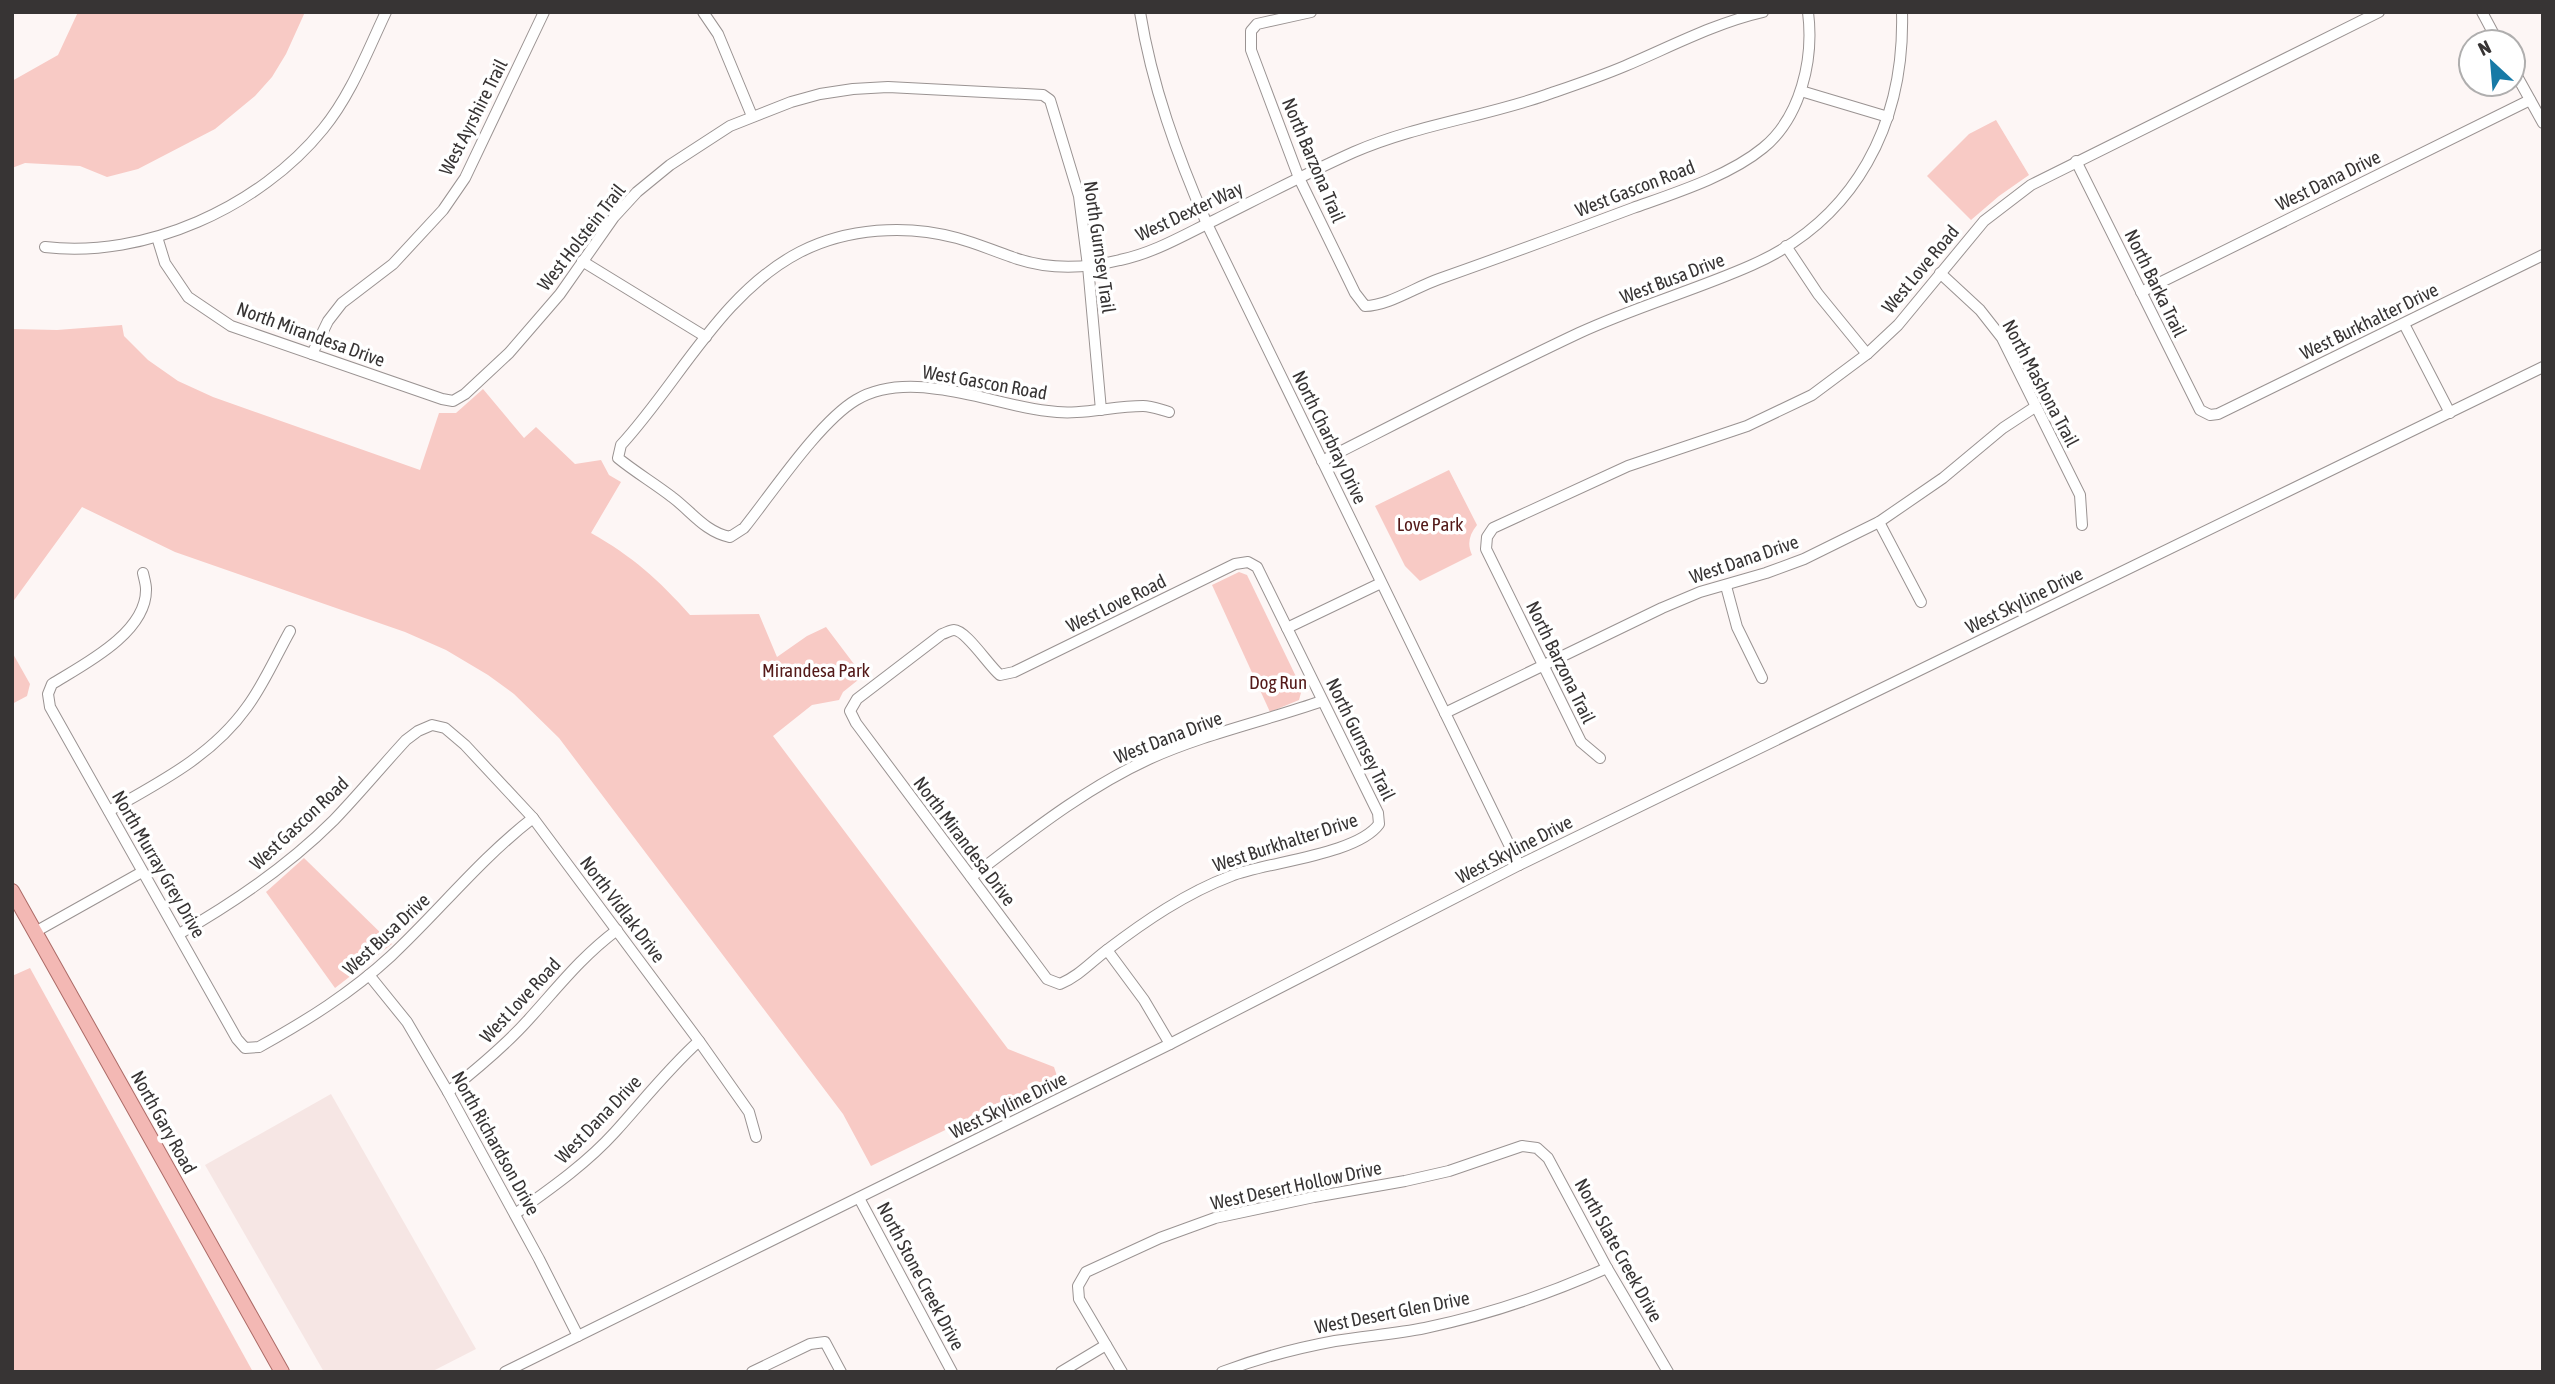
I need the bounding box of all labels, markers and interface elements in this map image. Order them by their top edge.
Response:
north arrow [2457,28,2527,98]
text: N [2475,35,2494,60]
street label: West Ayrshire Trail [434,55,512,179]
street label: North Barzona Trail [1278,94,1350,226]
street label: West Dana Drive [2272,145,2384,215]
street label: West Gascon Road [1572,155,1698,221]
street label: West Dexter Way [1132,177,1246,245]
street label: West Holstein Trail [533,179,629,295]
street label: North Gurnsey Trail [1080,180,1120,314]
street label: West Love Road [1877,221,1963,317]
street label: North Barka Trail [2121,226,2191,340]
street label: West Busa Drive [1617,248,1727,308]
street label: West Burkhalter Drive [2296,278,2442,364]
street label: North Mirandesa Drive [234,297,388,371]
street label: North Mashona Trail [1998,316,2084,450]
street label: West Gascon Road [921,360,1049,404]
street label: North Charbray Drive [1288,367,1372,507]
park label: Love Park [1397,513,1464,535]
street label: West Dana Drive [1687,530,1801,588]
street label: West Skyline Drive [1962,562,2086,638]
street label: West Love Road [1063,569,1169,637]
street label: North Barzona Trail [1522,597,1600,727]
park label: Mirandesa Park [762,659,871,681]
park label: Dog Run [1249,671,1307,693]
street label: North Gurnsey Trail [1322,674,1400,804]
street label: West Dana Drive [1111,706,1225,768]
street label: West Gascon Road [245,772,353,874]
street label: North Mirandesa Drive [909,772,1021,910]
street label: North Murray Grey Drive [108,786,210,942]
street label: West Burkhalter Drive [1210,808,1360,876]
street label: West Skyline Drive [1452,810,1576,888]
street label: North Vidlak Drive [576,852,670,966]
street label: West Busa Drive [338,889,434,979]
street label: West Love Road [475,953,565,1047]
street label: North Gary Road [127,1067,201,1177]
street label: North Richardson Drive [447,1067,545,1219]
street label: West Skyline Drive [946,1067,1070,1143]
street label: West Dana Drive [551,1070,645,1168]
street label: West Desert Hollow Drive [1209,1156,1383,1214]
street label: North Slate Creek Drive [1571,1175,1667,1325]
street label: North Stone Creek Drive [873,1198,969,1354]
street label: West Desert Glen Drive [1313,1286,1471,1338]

